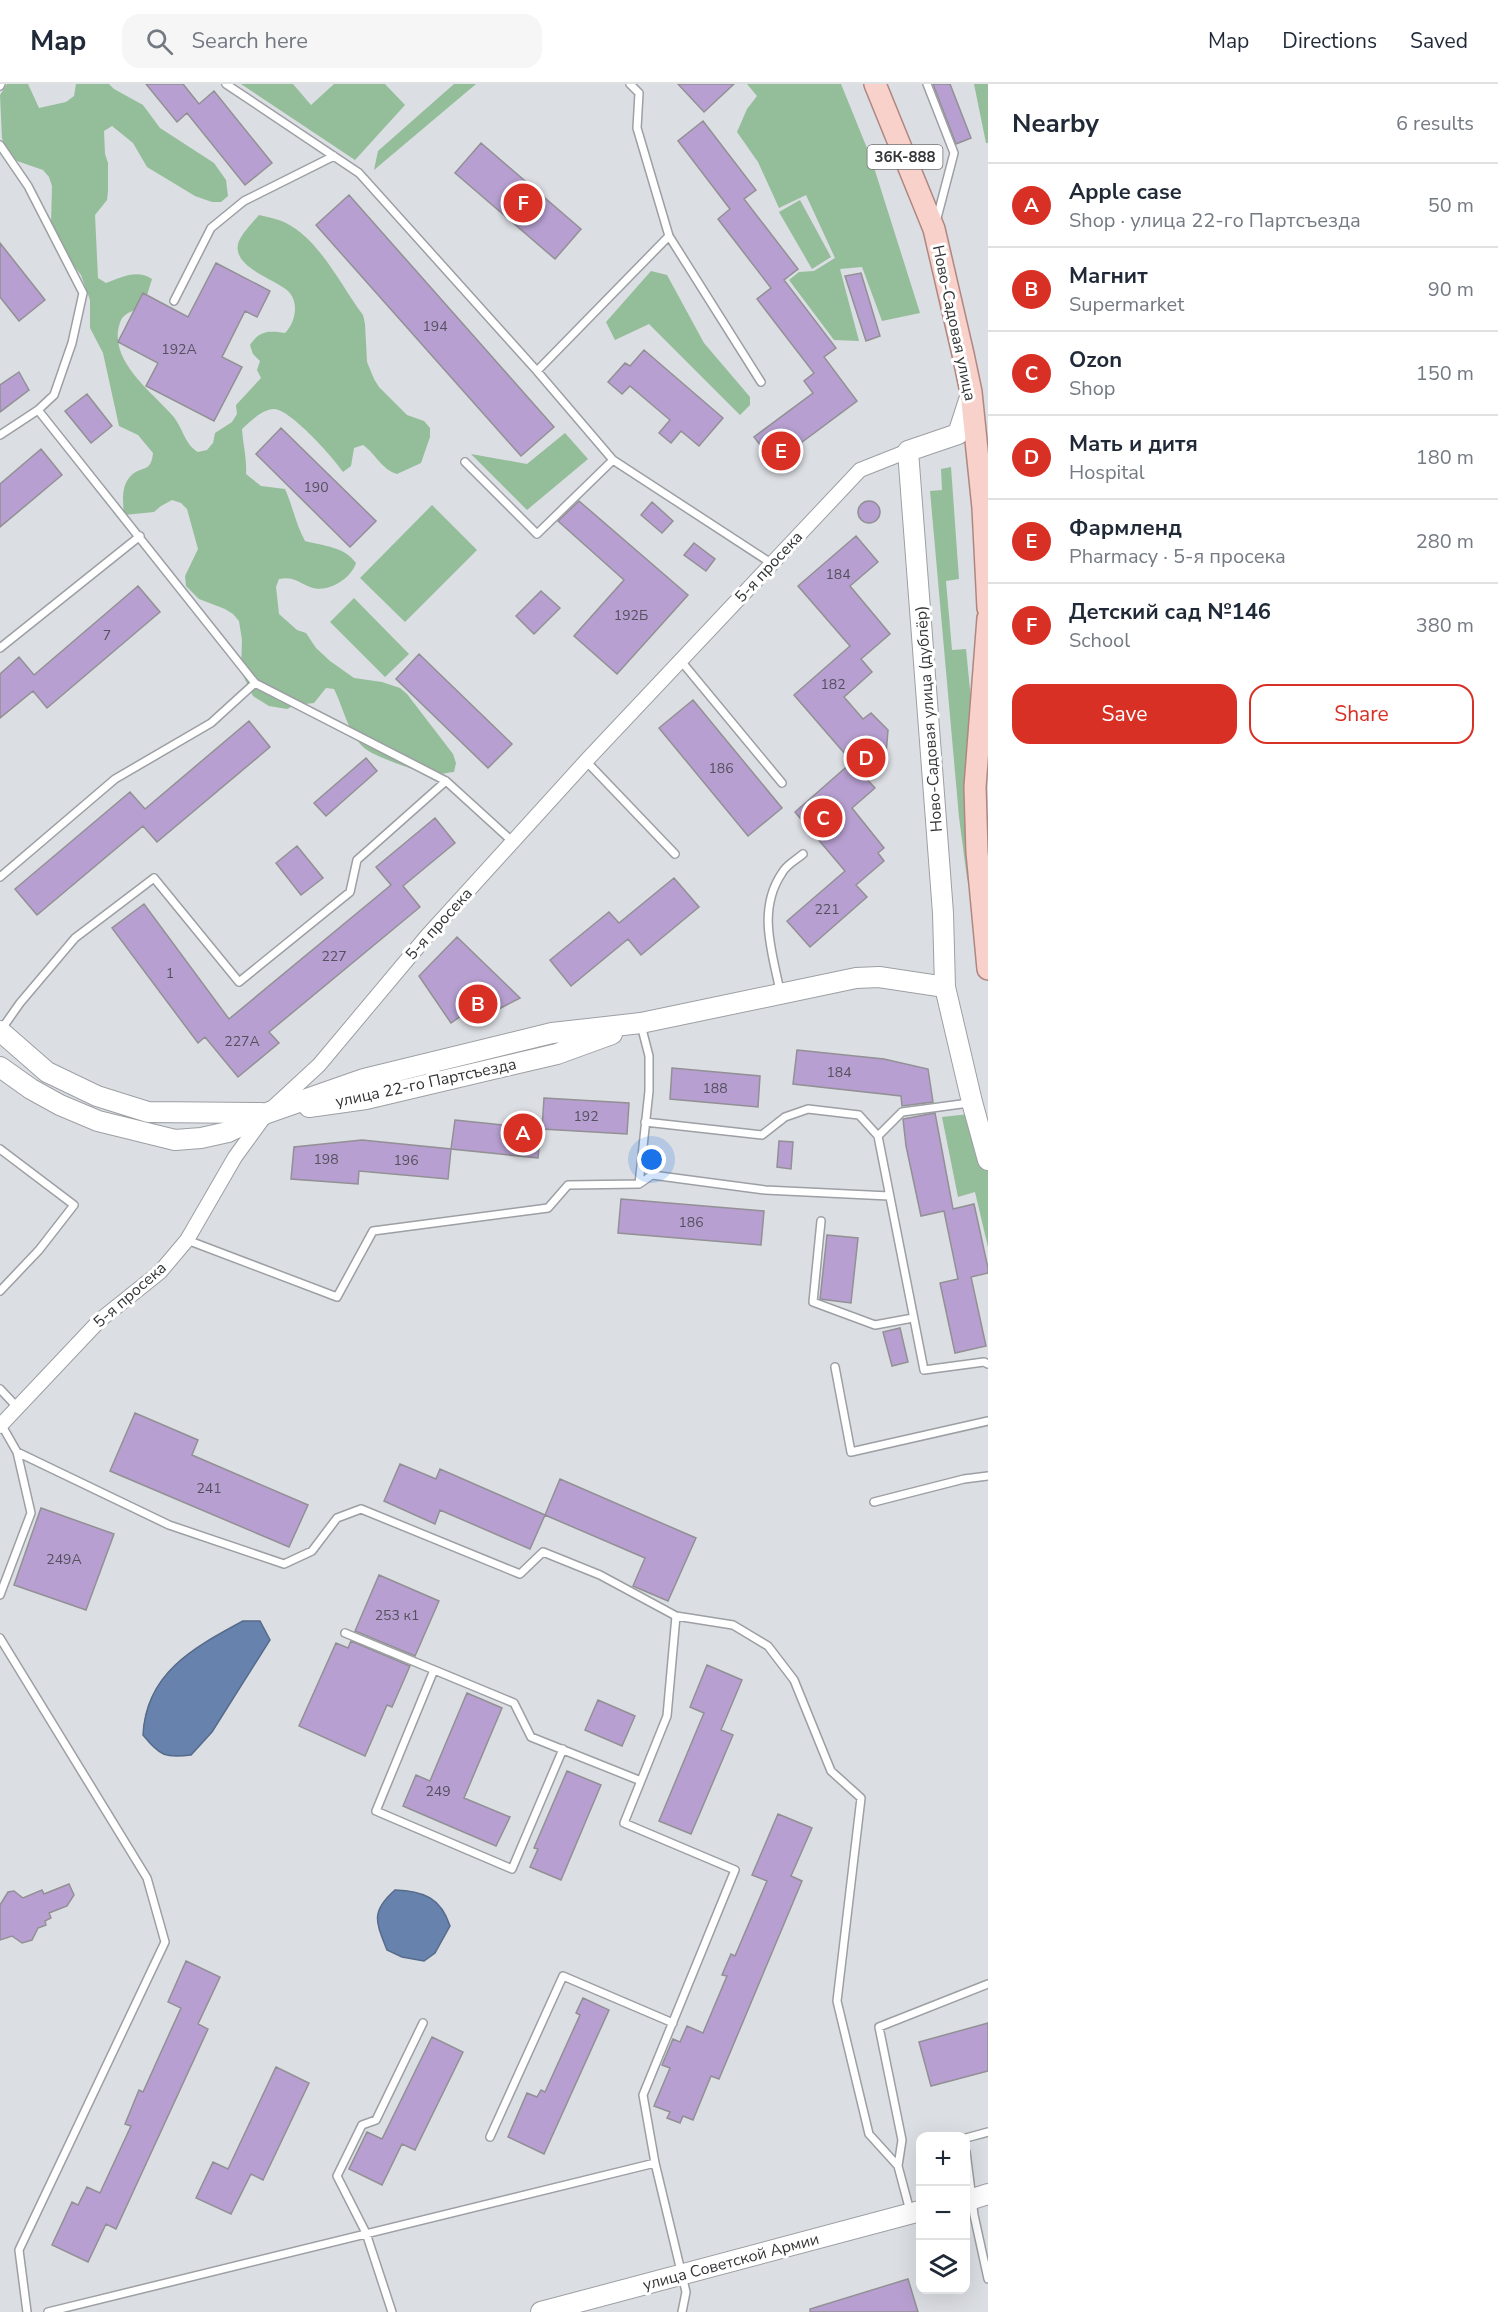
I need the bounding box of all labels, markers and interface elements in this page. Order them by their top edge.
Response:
search box [122,14,542,68]
text: Map [30,22,86,60]
icon: search [143,25,176,58]
text: Search here [191,26,308,56]
text: Map [1208,27,1249,55]
text: Directions [1282,27,1377,55]
text: Saved [1410,27,1468,55]
text: Nearby [1012,106,1099,141]
text: 6 results [1396,110,1474,137]
road number: 36К-888 [868,145,942,169]
text: Apple case [1069,177,1182,207]
pin: F [504,180,542,226]
text: A [1024,192,1039,219]
text: 50 m [1428,192,1474,219]
text: Shop · улица 22-го Партсъезда [1069,207,1361,234]
street label: Ново-Садовая улица [927,243,981,403]
text: Магнит [1069,261,1148,291]
text: B [1025,276,1038,303]
text: 90 m [1428,276,1474,303]
text: Supermarket [1069,291,1184,318]
house number: 194 [422,317,448,336]
house number: 192А [161,340,197,359]
text: Ozon [1069,345,1122,375]
text: C [1025,360,1038,387]
text: 150 m [1416,360,1474,387]
text: Shop [1069,375,1115,402]
pin: E [762,428,800,473]
text: Мать и дитя [1069,429,1198,459]
text: D [1024,444,1039,471]
text: 180 m [1416,444,1474,471]
text: Hospital [1069,459,1145,486]
house number: 190 [303,478,329,497]
text: Фармленд [1069,513,1182,543]
street label: 5-я просека [730,526,808,608]
text: E [1026,528,1037,555]
text: 280 m [1416,528,1474,555]
text: Pharmacy · 5-я просека [1069,543,1286,570]
house number: 184 [825,565,851,584]
text: Детский сад №146 [1069,597,1271,627]
street label: Ново-Садовая улица (дублёр) [910,605,948,833]
house number: 192Б [614,606,648,625]
text: F [1026,612,1037,639]
text: 380 m [1416,612,1474,639]
house number: 7 [103,626,111,645]
text: School [1069,627,1130,654]
house number: 182 [820,675,846,694]
button: Save [1012,684,1237,744]
button: Share [1249,684,1474,744]
pin: D [846,736,886,780]
house number: 186 [708,759,734,778]
pin: C [804,796,842,840]
street label: 5-я просека [401,883,477,965]
house number: 221 [814,900,840,919]
house number: 227 [321,947,347,966]
house number: 1 [166,964,174,983]
pin: B [458,982,498,1026]
house number: 227А [224,1032,260,1051]
street label: улица 22-го Партсъезда [334,1053,518,1113]
house number: 184 [826,1063,852,1082]
house number: 188 [702,1079,728,1098]
house number: 192 [573,1107,599,1126]
pin: A [504,1110,542,1156]
your location [637,1145,666,1174]
house number: 198 [313,1150,339,1169]
house number: 196 [393,1151,419,1170]
house number: 186 [678,1213,704,1232]
street label: 5-я просека [89,1257,171,1333]
house number: 241 [196,1479,222,1498]
house number: 249А [46,1550,82,1569]
house number: 253 к1 [375,1606,419,1625]
house number: 249 [425,1782,451,1801]
map controls [916,2132,970,2294]
button: + [916,2132,970,2186]
button: − [916,2186,970,2240]
street label: улица Советской Армии [640,2228,822,2296]
button: layers [916,2240,970,2294]

